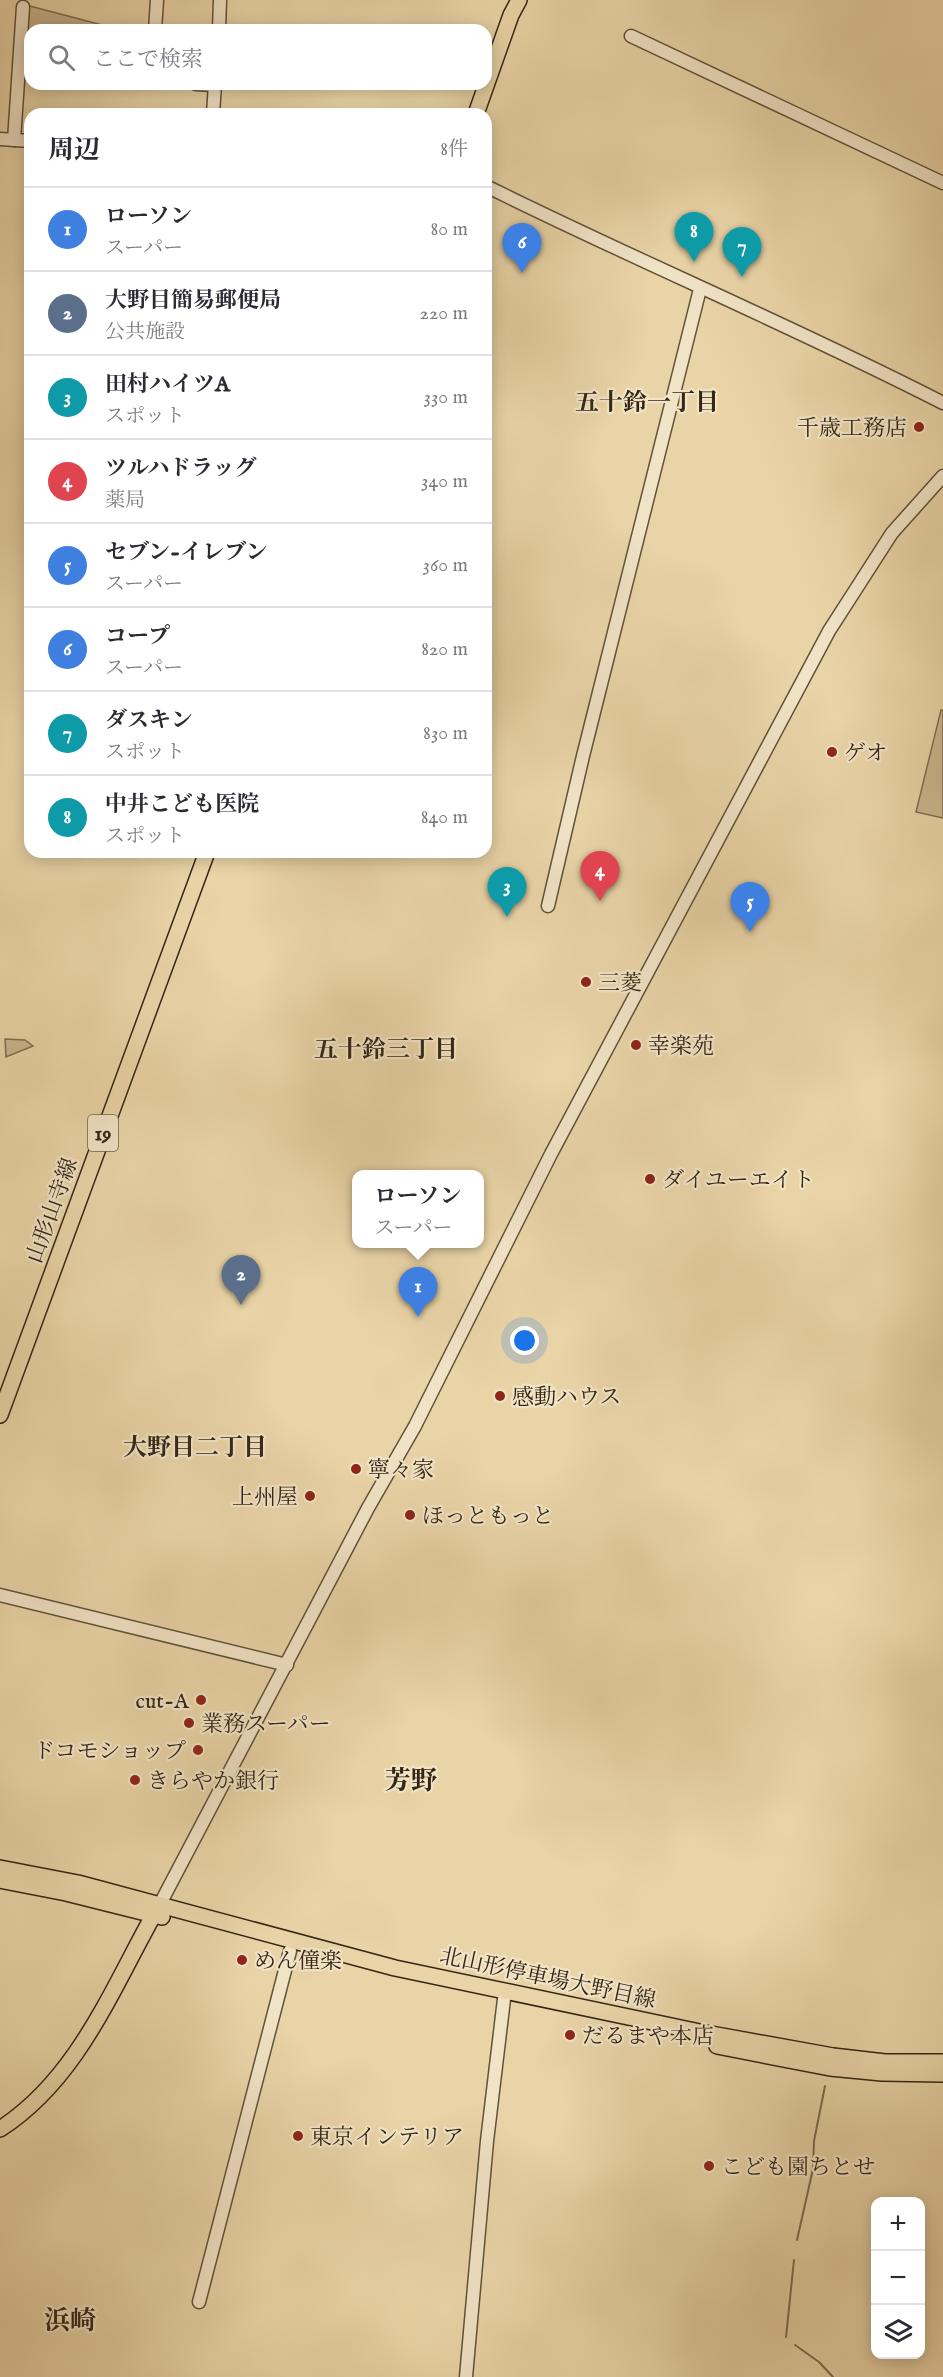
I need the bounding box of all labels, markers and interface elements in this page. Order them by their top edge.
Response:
search box [24,24,492,90]
icon: search [45,41,78,74]
text: ここで検索 [93,46,203,74]
text: 周辺 [48,134,100,167]
text: 8件 [440,137,468,162]
text: ローソン [105,203,192,231]
pin: 8 [674,212,714,262]
text: 1 [64,217,71,242]
text: 80 m [431,217,468,242]
pin: 6 [502,224,542,273]
pin: 7 [722,228,762,277]
text: スーパー [105,236,183,261]
text: 大野目簡易郵便局 [105,287,281,315]
text: 2 [63,301,72,326]
text: 220 m [420,301,468,326]
text: 公共施設 [105,320,185,345]
text: 田村ハイツA [105,371,230,399]
text: 3 [64,385,71,410]
text: 330 m [423,385,468,410]
district label: 五十鈴一丁目 [575,388,719,419]
text: スポット [105,404,185,429]
place label: 千歳工務店 [797,415,907,443]
marker: 千歳工務店 [912,420,926,434]
text: ツルハドラッグ [105,455,257,483]
text: 4 [63,469,72,494]
text: 340 m [421,469,468,494]
text: 薬局 [105,488,145,513]
text: セブン-イレブン [105,539,267,567]
text: 5 [64,553,71,578]
text: 360 m [422,553,468,578]
text: スーパー [105,572,183,597]
text: コープ [105,623,170,651]
text: 6 [63,637,72,662]
text: 820 m [421,637,468,662]
text: スーパー [105,656,183,681]
text: ダスキン [105,707,193,735]
text: 7 [63,721,72,746]
text: 830 m [423,721,468,746]
text: スポット [105,740,185,765]
place label: ゲオ [844,740,888,768]
marker: ゲオ [825,745,839,759]
text: 中井こども医院 [105,791,259,819]
text: 8 [64,805,71,830]
text: 840 m [421,805,468,830]
text: スポット [105,824,185,849]
pin: 4 [580,852,620,901]
pin: 3 [488,868,526,917]
pin: 5 [730,882,770,932]
place label: 三菱 [598,970,642,998]
marker: 三菱 [579,975,593,989]
place label: 幸楽苑 [648,1033,714,1061]
district label: 五十鈴三丁目 [314,1035,458,1066]
marker: 幸楽苑 [629,1038,643,1052]
road number: 19 [88,1115,118,1151]
street label: 山形山寺線 [21,1154,85,1267]
place label: ダイユーエイト [662,1167,815,1195]
popup [352,1170,484,1248]
marker: ダイユーエイト [643,1172,657,1186]
text: ローソン [374,1183,462,1211]
text: スーパー [374,1216,452,1241]
pin: 2 [222,1256,260,1305]
pin: 1 [398,1268,438,1317]
your location [510,1326,539,1355]
place label: 感動ハウス [512,1384,621,1412]
marker: 感動ハウス [493,1389,507,1403]
district label: 大野目二丁目 [123,1433,267,1464]
place label: 寧々家 [368,1457,434,1485]
marker: 寧々家 [349,1462,363,1476]
place label: 上州屋 [232,1484,298,1512]
marker: 上州屋 [303,1489,317,1503]
place label: ほっともっと [422,1503,554,1531]
marker: ほっともっと [403,1508,417,1522]
place label: cut-A [136,1688,190,1716]
marker: cut-A [194,1693,208,1707]
place label: 業務スーパー [201,1711,331,1739]
marker: 業務スーパー [182,1716,196,1730]
place label: ドコモショップ [33,1738,186,1766]
marker: ドコモショップ [191,1743,205,1757]
district label: 芳野 [385,1765,437,1798]
place label: きらやか銀行 [147,1768,279,1796]
marker: きらやか銀行 [128,1773,142,1787]
street label: 北山形停車場大野目線 [437,1942,658,2016]
place label: めん僮楽 [254,1948,342,1976]
marker: めん僮楽 [235,1953,249,1967]
place label: だるまや本店 [582,2023,714,2051]
marker: だるまや本店 [563,2028,577,2042]
place label: 東京インテリア [310,2124,464,2152]
marker: 東京インテリア [291,2129,305,2143]
place label: こども園ちとせ [721,2154,875,2182]
marker: こども園ちとせ [702,2159,716,2173]
map controls [871,2197,925,2359]
button: + [871,2197,925,2251]
button: − [871,2251,925,2305]
district label: 浜崎 [44,2305,96,2338]
button: layers [871,2305,925,2359]

